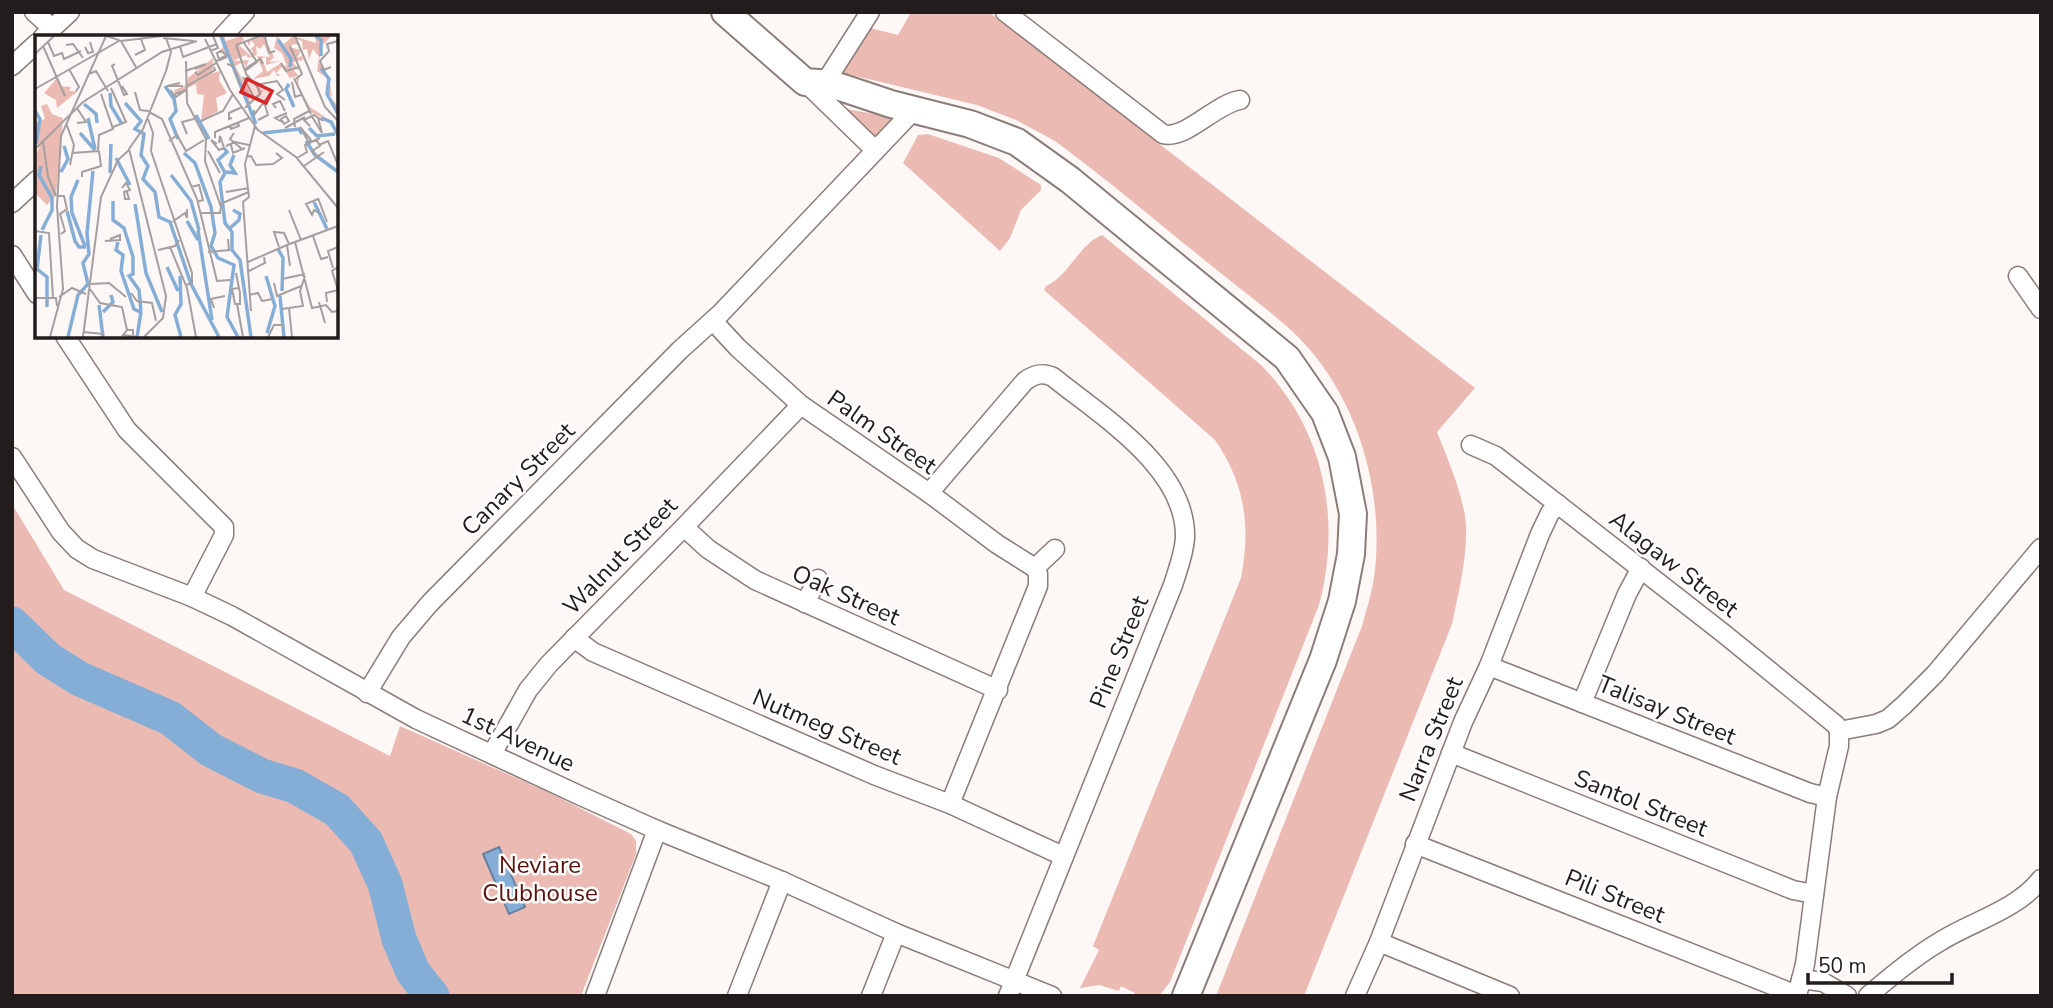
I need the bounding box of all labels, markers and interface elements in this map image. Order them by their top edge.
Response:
inset map [35,35,338,338]
street label: Palm Street [821,383,944,482]
street label: Canary Street [454,415,582,543]
street label: Walnut Street [556,490,685,622]
street label: Alagaw Street [1603,503,1746,625]
street label: Oak Street [787,557,905,633]
street label: Pine Street [1082,590,1156,713]
street label: Talisay Street [1593,668,1741,752]
street label: Narra Street [1391,671,1471,806]
street label: Nutmeg Street [748,681,907,773]
street label: 1st Avenue [456,699,580,779]
street label: Santol Street [1569,762,1713,845]
park label: Neviare Clubhouse [482,849,598,909]
street label: Pili Street [1560,861,1670,931]
scale bar [1808,942,1952,986]
text: 50 m [1818,952,1867,980]

